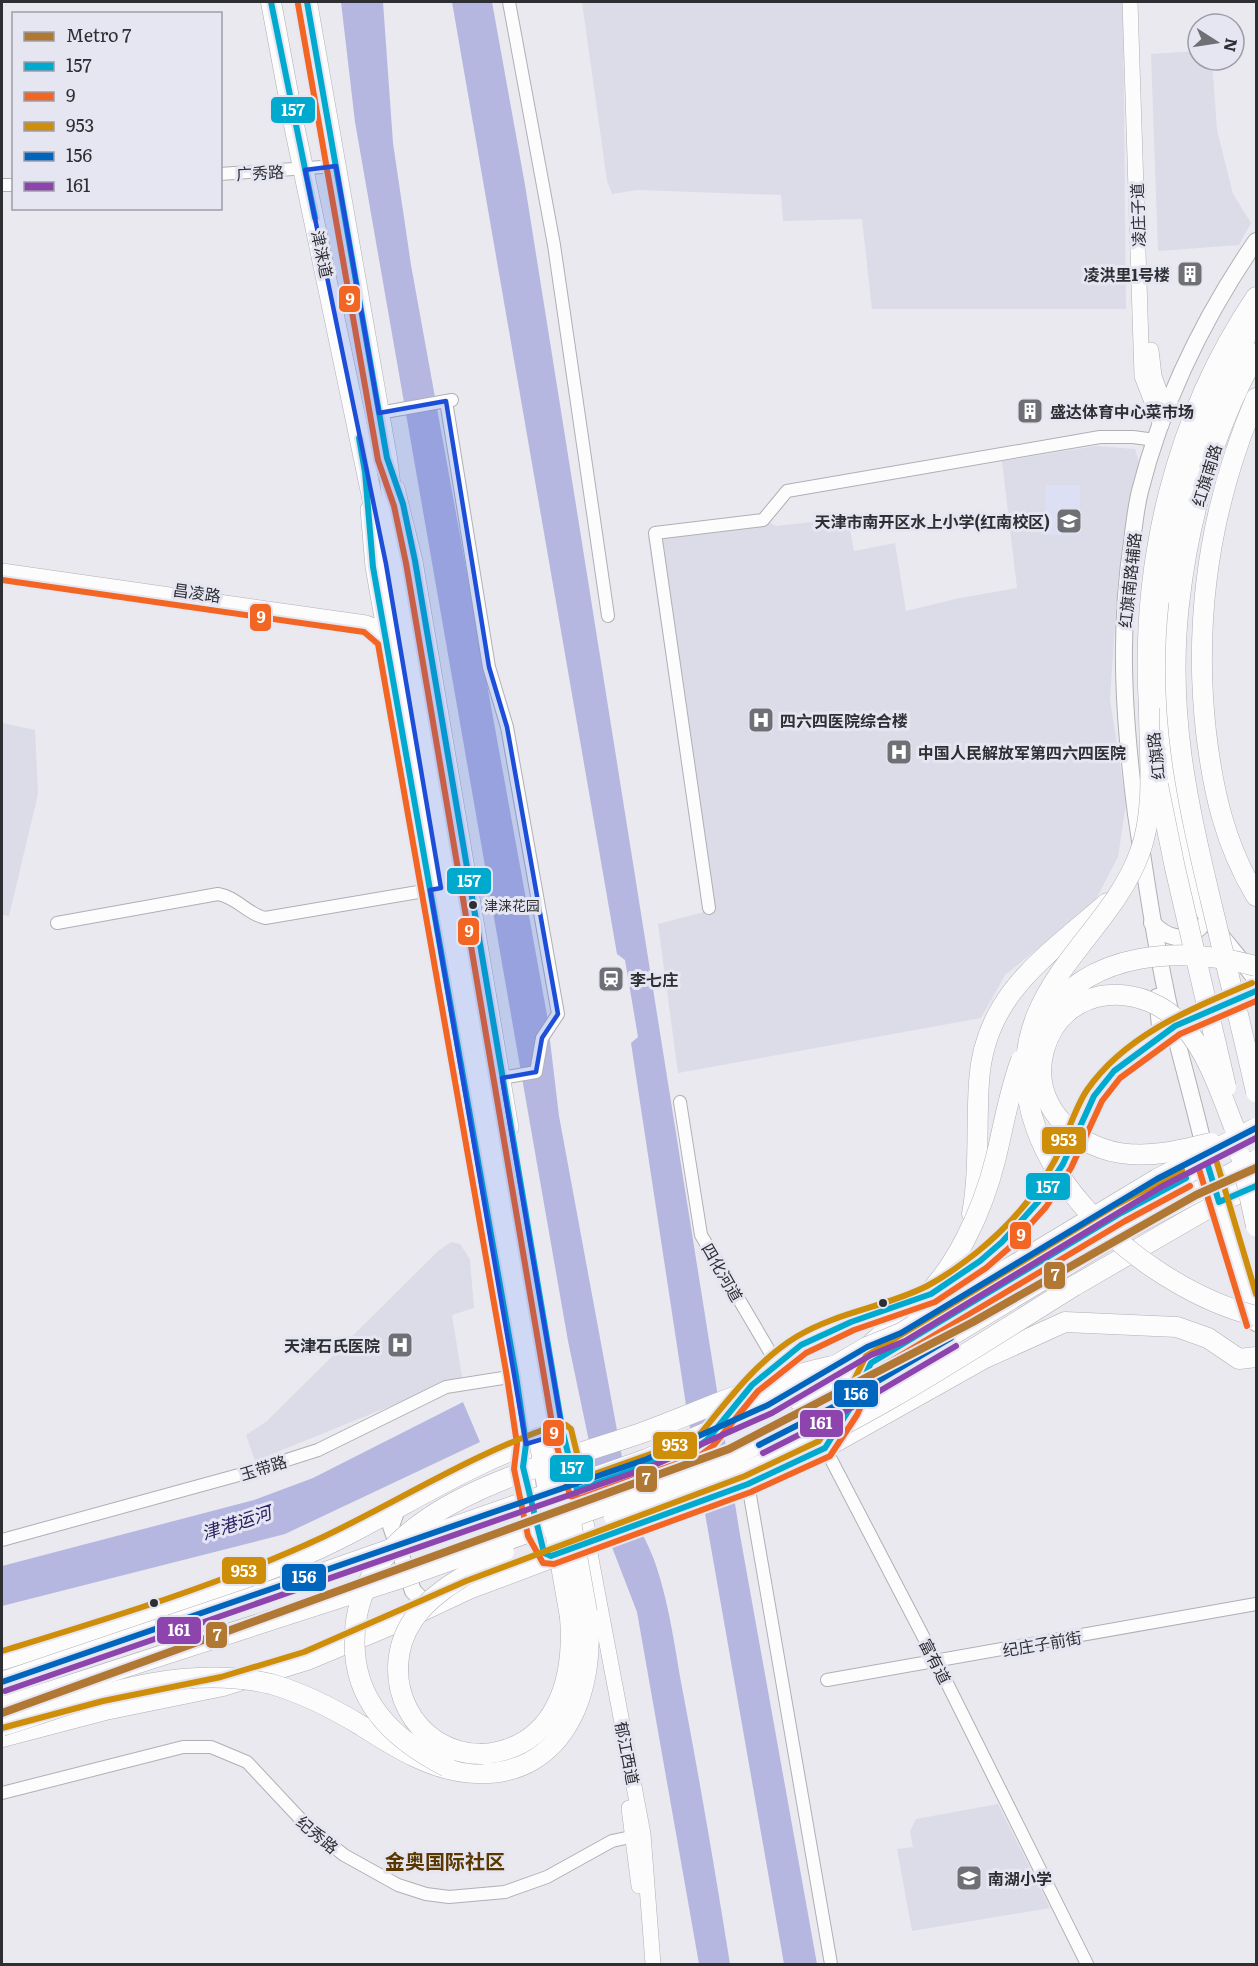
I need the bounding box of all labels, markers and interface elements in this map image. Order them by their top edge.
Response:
legend [12,12,222,210]
north arrow [1186,12,1246,72]
text: Metro 7 [66,21,131,48]
text: N [1219,36,1245,54]
text: 157 [66,51,92,78]
text: 9 [66,81,75,108]
line badge: 157 [270,96,316,124]
text: 157 [281,97,305,121]
text: 953 [66,111,94,138]
text: 156 [66,141,92,168]
street label: 广秀路 [235,159,285,185]
text: 161 [66,171,90,198]
street label: 凌庄子道 [1124,183,1150,247]
street label: 津涞道 [306,228,340,280]
building icon: 凌洪里1号楼 [1175,259,1205,289]
place label: 凌洪里1号楼 [1083,262,1170,286]
line badge: 9 [338,285,361,313]
text: 9 [345,286,355,310]
building icon: 盛达体育中心菜市场 [1015,396,1045,426]
place label: 盛达体育中心菜市场 [1050,399,1194,423]
street label: 红旗南路 [1185,441,1227,509]
school or university icon: 天津市南开区水上小学(红南校区) [1054,506,1084,536]
place label: 天津市南开区水上小学(红南校区) [815,509,1050,533]
street label: 红旗南路辅路 [1112,531,1146,629]
street label: 昌凌路 [172,577,222,607]
line badge: 9 [249,603,272,632]
text: 9 [256,604,266,628]
hospital icon: 四六四医院综合楼 [746,705,776,735]
place label: 四六四医院综合楼 [780,708,908,732]
street label: 红旗路 [1140,731,1170,781]
hospital icon: 中国人民解放军第四六四医院 [884,737,914,767]
place label: 中国人民解放军第四六四医院 [918,740,1126,764]
line badge: 157 [446,867,492,895]
text: 157 [457,868,481,892]
place label: 津涞花园 [484,895,540,915]
marker: 津涞花园 [467,899,479,911]
line badge: 9 [457,917,480,946]
text: 9 [464,918,474,942]
station icon: 李七庄 [596,964,626,994]
place label: 李七庄 [630,967,678,991]
line badge: 953 [1041,1126,1087,1155]
text: 953 [1051,1127,1077,1151]
line badge: 157 [1025,1172,1071,1201]
text: 157 [1036,1174,1060,1198]
line badge: 9 [1009,1221,1032,1250]
text: 9 [1016,1222,1026,1246]
street label: 四化河道 [697,1238,749,1306]
line badge: 7 [1043,1261,1066,1290]
text: 7 [1051,1262,1060,1286]
unlabelled marker [877,1297,889,1309]
hospital icon: 天津石氏医院 [385,1330,415,1360]
place label: 天津石氏医院 [284,1333,380,1357]
line badge: 156 [833,1379,879,1408]
text: 156 [844,1381,868,1405]
line badge: 161 [799,1409,844,1438]
text: 161 [810,1410,833,1434]
line badge: 9 [542,1419,565,1447]
text: 9 [549,1420,559,1444]
line badge: 953 [652,1431,698,1460]
text: 953 [662,1432,688,1456]
street label: 玉带路 [237,1449,289,1485]
line badge: 157 [549,1454,594,1483]
text: 157 [560,1455,584,1479]
line badge: 7 [635,1465,658,1493]
text: 7 [642,1466,651,1490]
water label: 津港运河 [198,1497,277,1546]
line badge: 953 [221,1556,267,1585]
text: 953 [231,1558,257,1582]
line badge: 156 [281,1563,327,1592]
text: 156 [292,1564,316,1588]
unlabelled marker [148,1597,160,1609]
line badge: 161 [156,1616,202,1645]
text: 161 [168,1617,191,1641]
line badge: 7 [205,1621,228,1649]
text: 7 [213,1622,222,1646]
street label: 纪庄子前街 [1001,1624,1083,1662]
street label: 富有道 [914,1634,958,1688]
street label: 郁江西道 [610,1719,646,1787]
street label: 纪秀路 [292,1809,344,1859]
district label: 金奥国际社区 [385,1845,505,1875]
school or university icon: 南湖小学 [954,1863,984,1893]
place label: 南湖小学 [988,1866,1052,1890]

